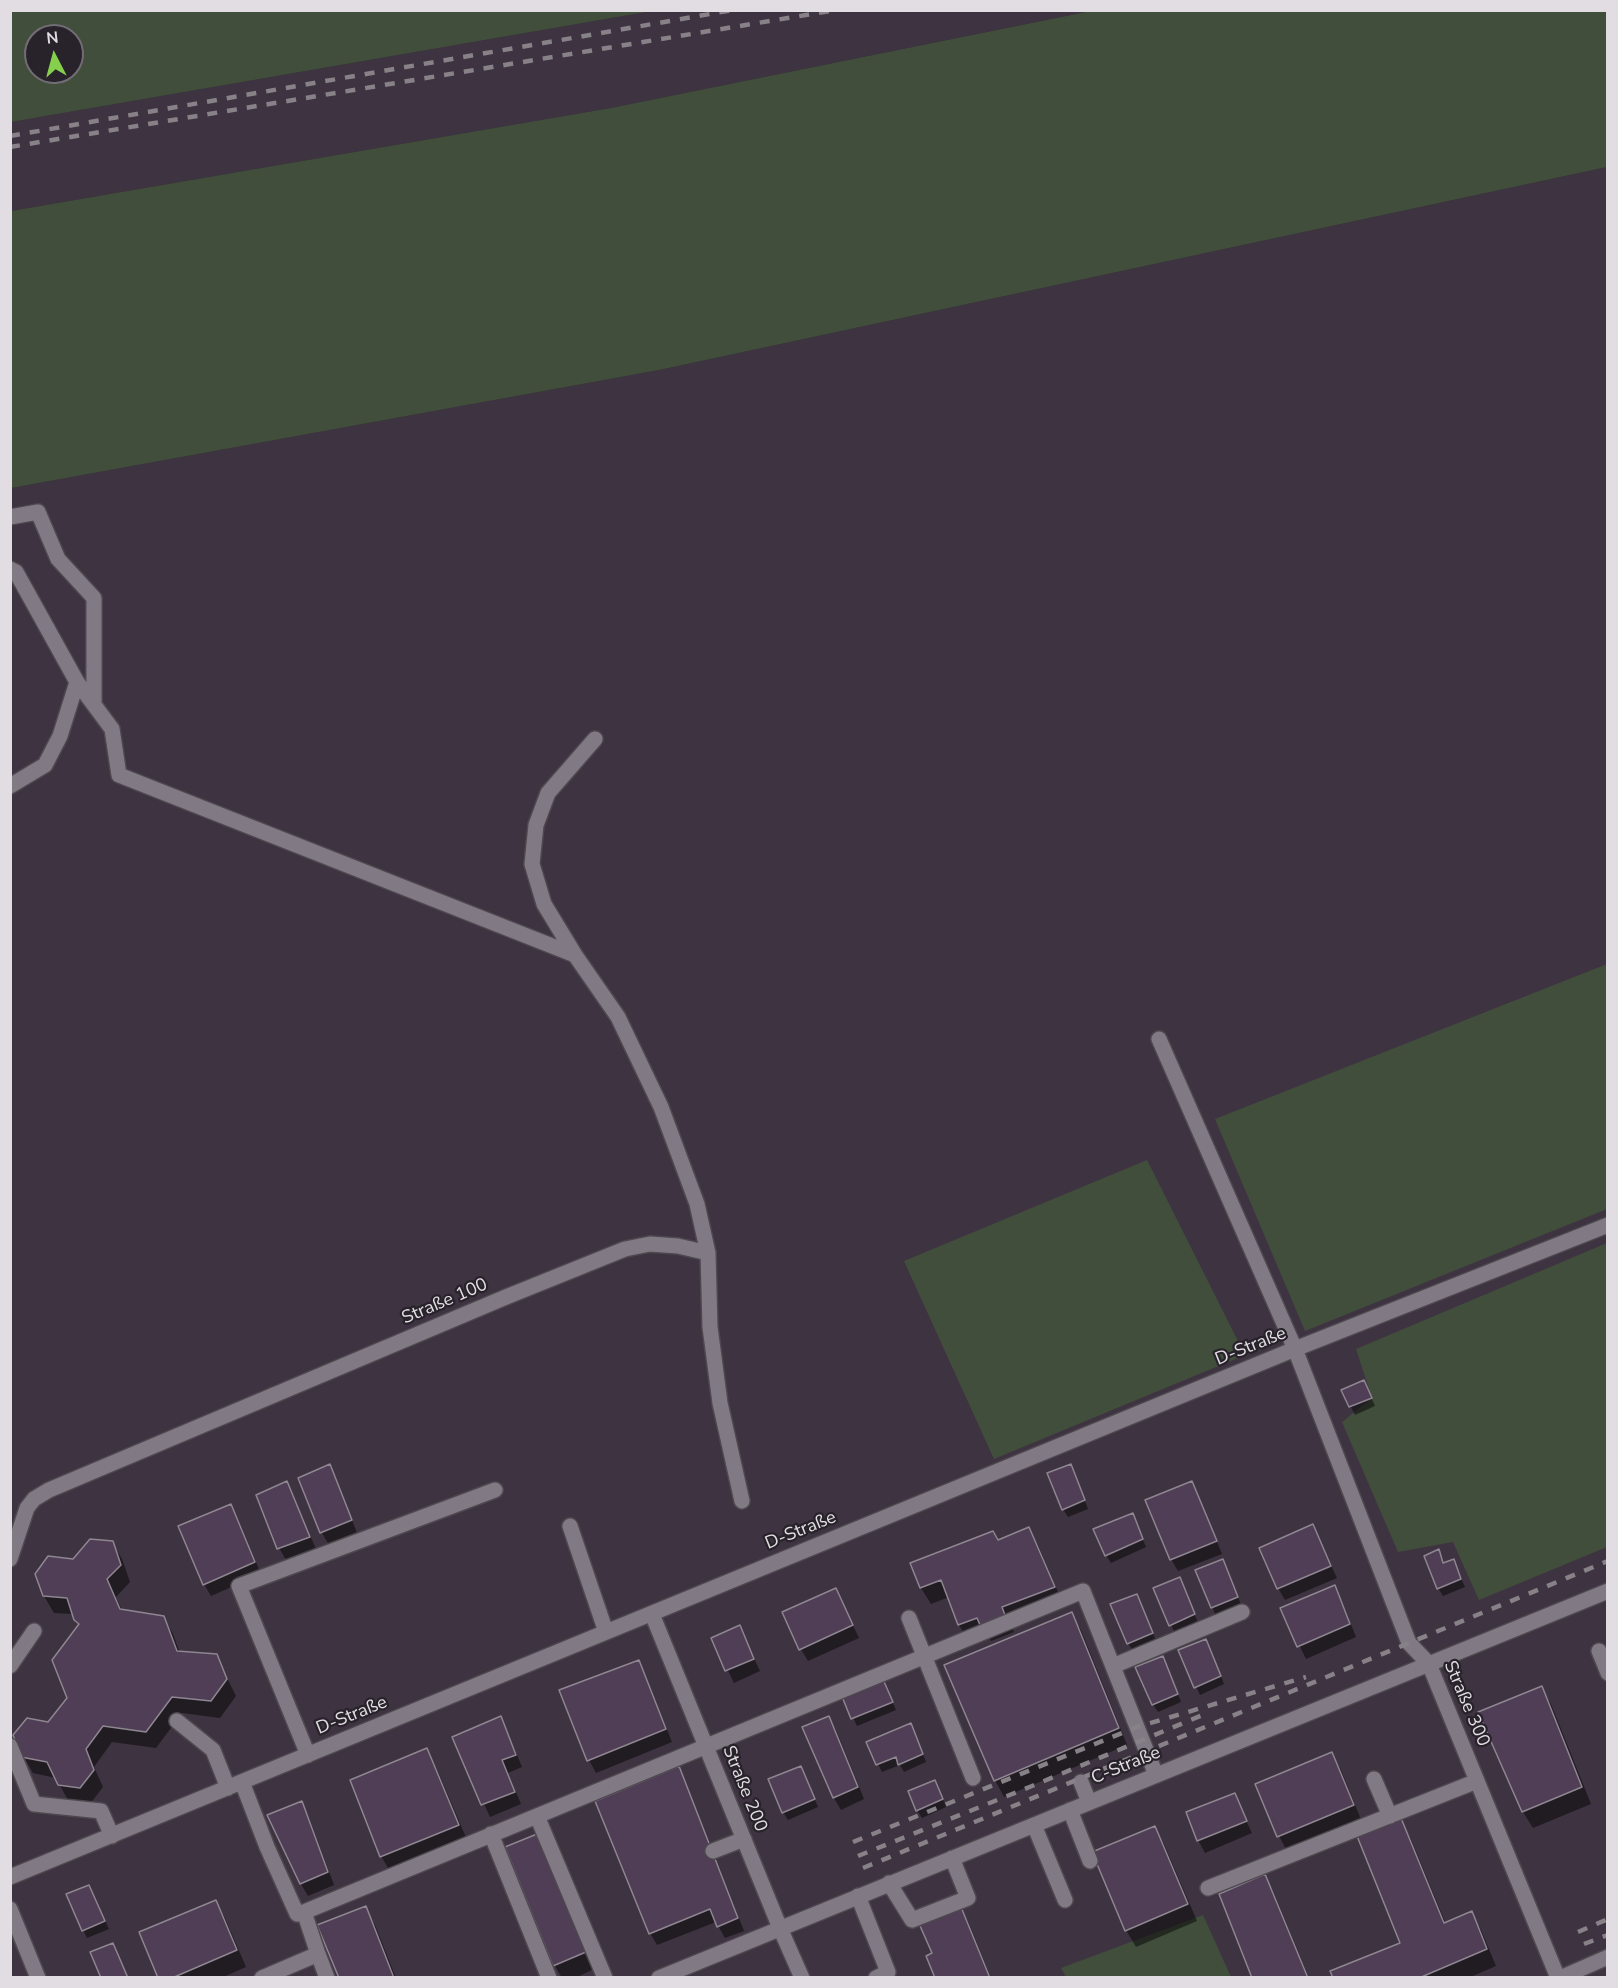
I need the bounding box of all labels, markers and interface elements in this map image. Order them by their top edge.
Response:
north arrow [24,24,84,84]
text: N [45,27,59,50]
street label: Straße 100 [399,1274,491,1330]
street label: D-Straße [1212,1323,1290,1371]
street label: D-Straße [762,1507,840,1555]
street label: Straße 300 [1438,1658,1494,1750]
street label: D-Straße [313,1692,391,1740]
street label: C-Straße [1088,1742,1164,1790]
street label: Straße 200 [717,1743,771,1835]

